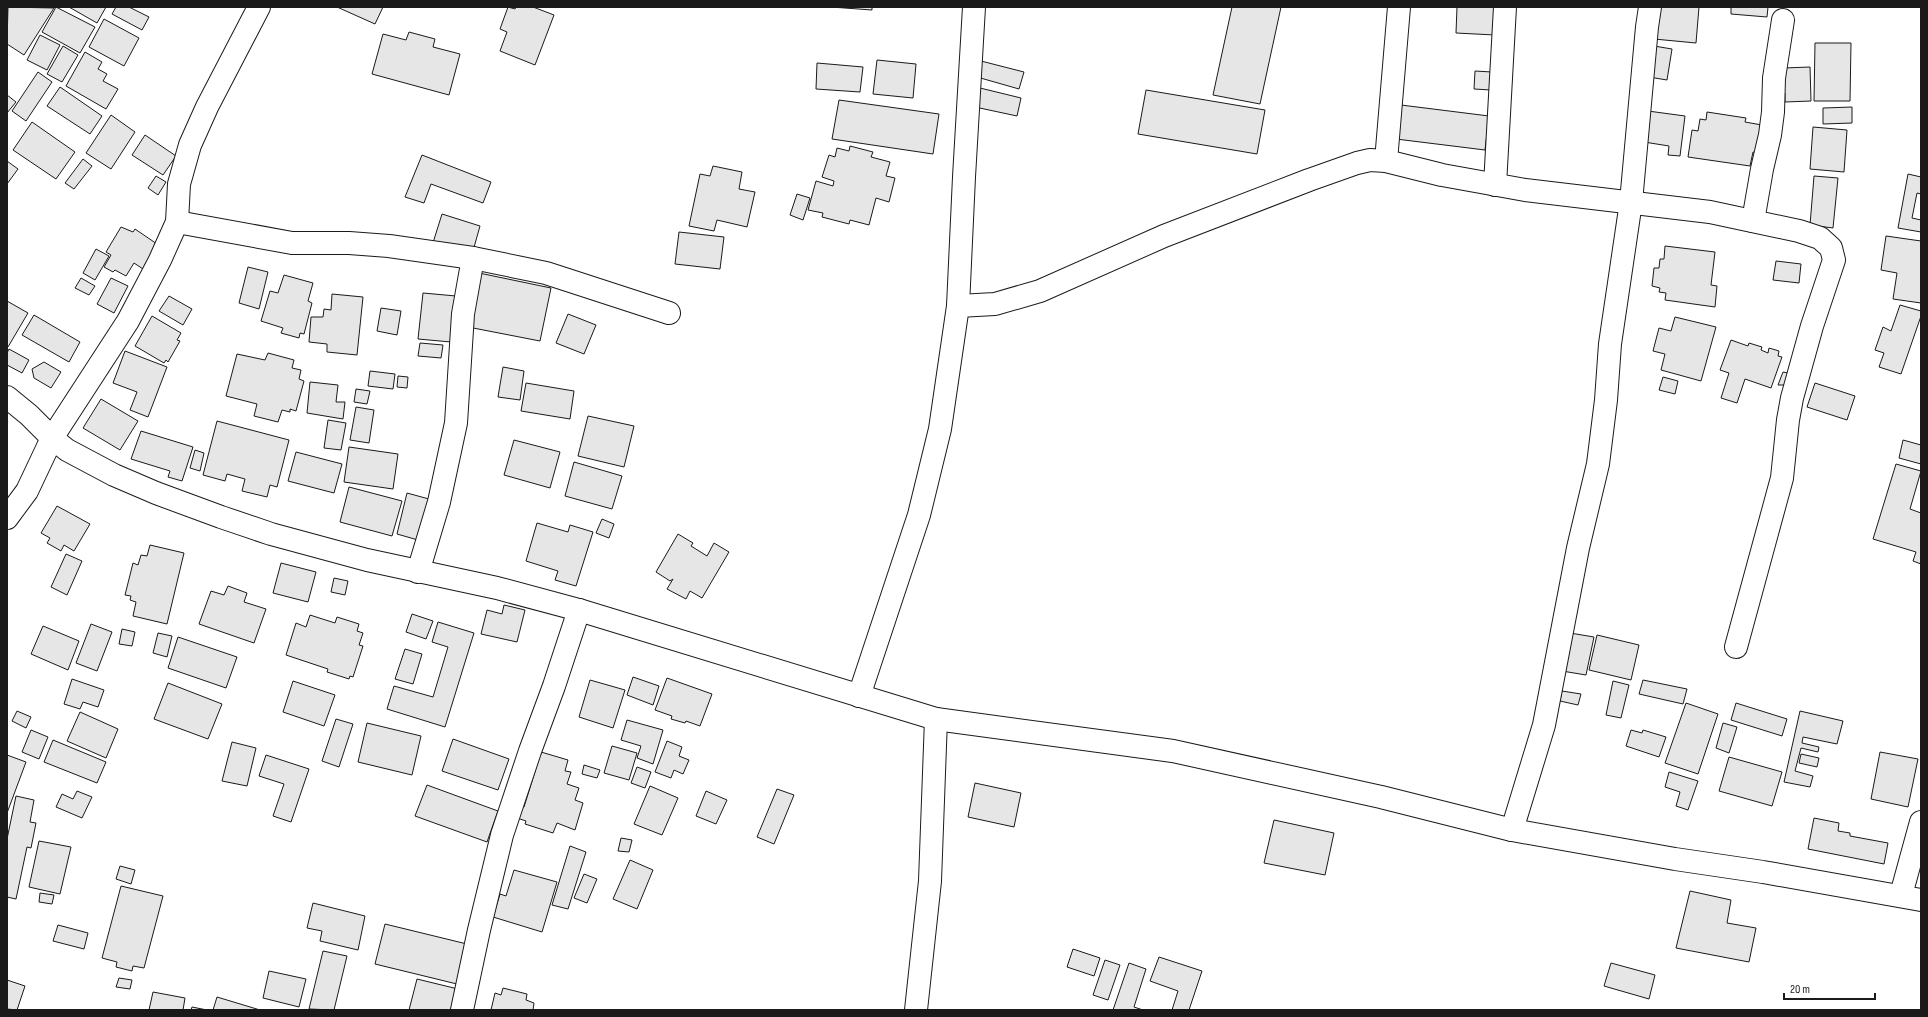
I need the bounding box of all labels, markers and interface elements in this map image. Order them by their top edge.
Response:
scale bar [1784,975,1875,1001]
text: 20 m [1790,982,1810,997]

